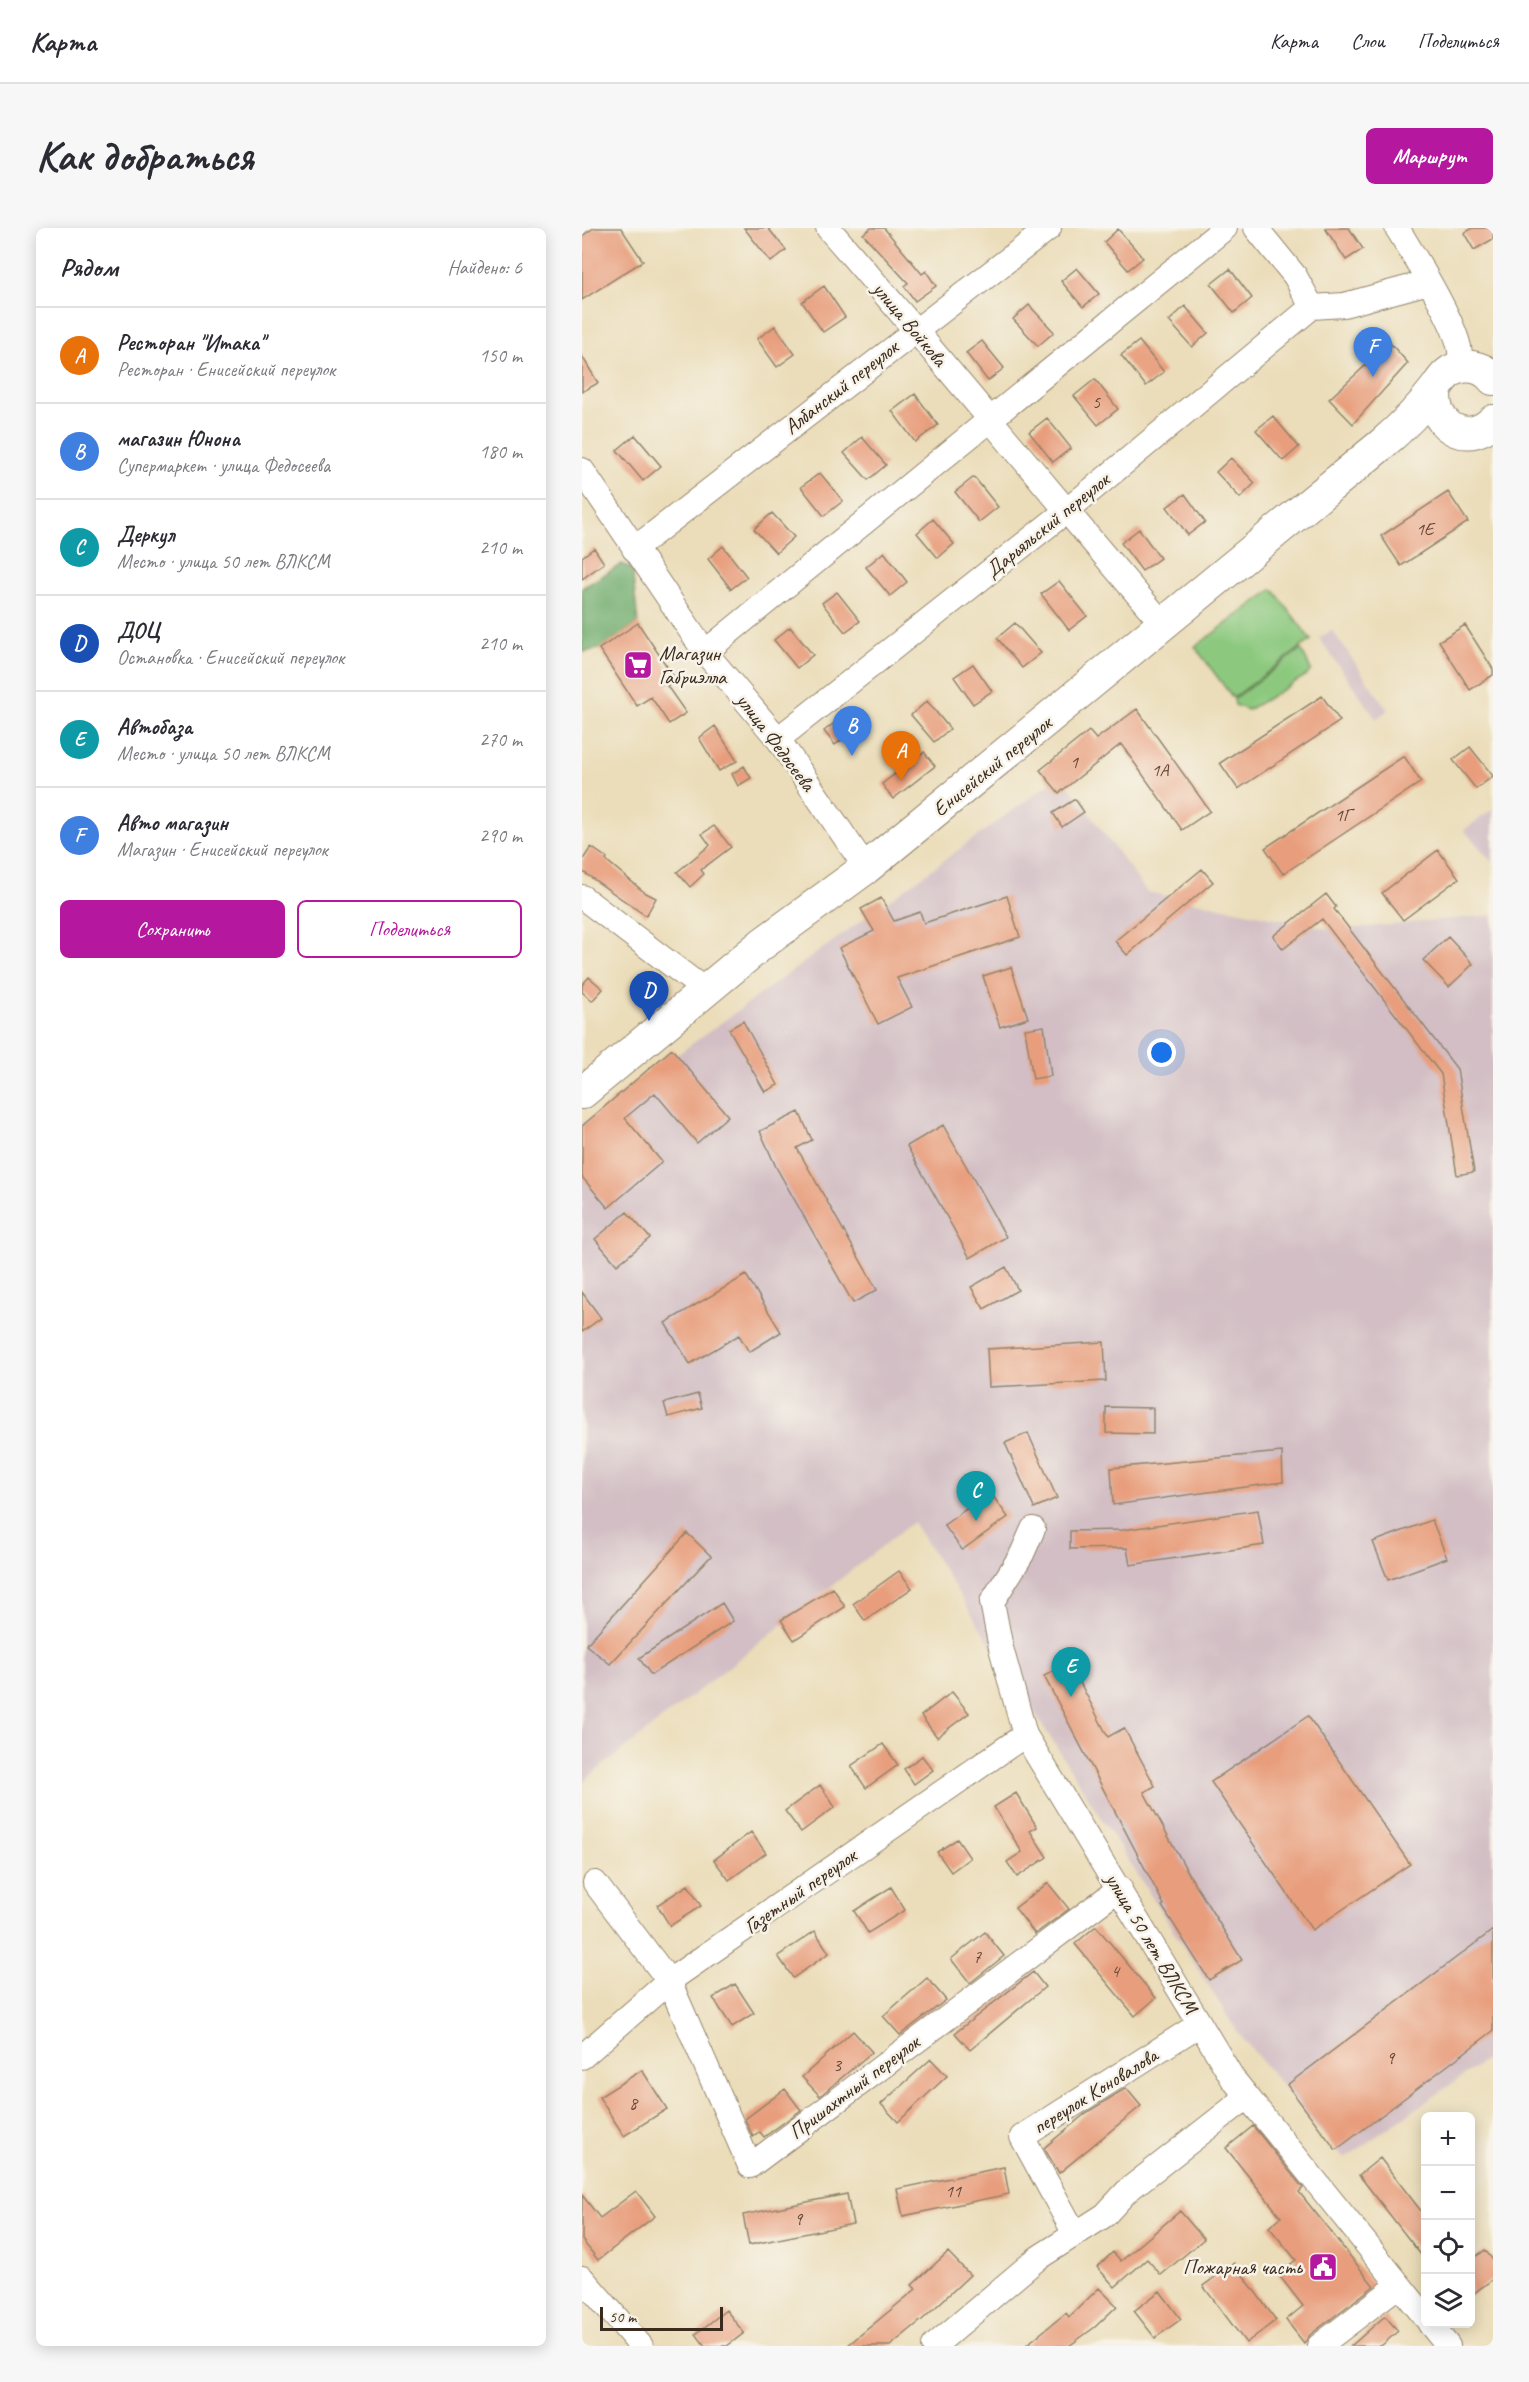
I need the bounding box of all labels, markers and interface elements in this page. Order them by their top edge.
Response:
text: Карта [30,24,97,59]
text: Карта [1270,28,1318,54]
text: Слои [1351,28,1385,54]
text: Поделиться [1418,28,1499,54]
button: Маршрут [1366,128,1493,184]
text: Как добраться [36,130,253,183]
text: Рядом [60,251,118,284]
text: Найдено: 6 [447,255,522,280]
street label: улица Войкова [866,275,954,373]
pin: F [1354,328,1392,377]
text: Ресторан "Итака" [117,329,264,357]
street label: Албанский переулок [779,333,905,440]
text: A [74,343,85,368]
text: 150 m [479,343,522,368]
text: Ресторан · Енисейский переулок [117,357,335,382]
house number: 5 [1092,391,1101,413]
text: магазин Юнона [117,425,240,453]
text: B [74,439,85,464]
text: 180 m [479,439,522,464]
text: Супермаркет · улица Федосеева [117,453,330,478]
street label: Дарьяльский переулок [980,465,1116,583]
house number: 1Е [1416,518,1436,540]
text: Деркул [117,521,175,549]
text: C [75,535,84,560]
text: 210 m [479,535,522,560]
text: Место · улица 50 лет ВЛКСМ [117,549,330,574]
text: ДОЦ [117,617,160,645]
text: D [74,631,85,656]
text: 210 m [479,631,522,656]
place label: Магазин Габриэлла [659,640,728,690]
text: Остановка · Енисейский переулок [117,645,344,670]
supermarket icon: Магазин Габриэлла [622,649,654,681]
street label: улица Федосеева [730,686,822,797]
pin: B [832,706,872,756]
street label: Енисейский переулок [927,709,1059,822]
text: Автобаза [117,713,192,741]
text: E [74,727,85,752]
text: 270 m [479,727,522,752]
pin: A [882,732,920,781]
text: Место · улица 50 лет ВЛКСМ [117,741,330,766]
house number: 1 [1070,751,1079,773]
house number: 1А [1151,759,1170,781]
house number: 1Г [1335,804,1355,826]
text: Авто магазин [117,809,228,837]
text: F [75,823,84,848]
text: 290 m [479,823,522,848]
text: Магазин · Енисейский переулок [117,837,328,862]
button: Сохранить [60,900,285,958]
button: Поделиться [297,900,522,958]
pin: D [630,972,668,1021]
your location [1147,1038,1176,1067]
pin: C [956,1472,996,1521]
pin: E [1052,1648,1090,1697]
street label: Газетный переулок [739,1841,864,1940]
street label: улица 50 лет ВЛКСМ [1099,1866,1205,2020]
house number: 7 [973,1946,982,1968]
house number: 4 [1111,1960,1121,1982]
street label: Пришахтный переулок [783,2028,926,2145]
street label: переулок Коновалова [1028,2041,1164,2140]
house number: 9 [1386,2047,1396,2069]
house number: 3 [833,2054,843,2076]
house number: 8 [629,2092,639,2114]
map controls [1421,2112,1475,2328]
button: + [1421,2112,1475,2166]
button: − [1421,2166,1475,2220]
house number: 11 [945,2180,962,2202]
house number: 9 [794,2208,804,2230]
button: locate [1421,2220,1475,2274]
public building icon: Пожарная часть [1307,2251,1339,2283]
place label: Пожарная часть [1183,2254,1303,2280]
button: layers [1421,2274,1475,2328]
scale bar [600,2304,723,2332]
text: 50 m [609,2307,636,2327]

